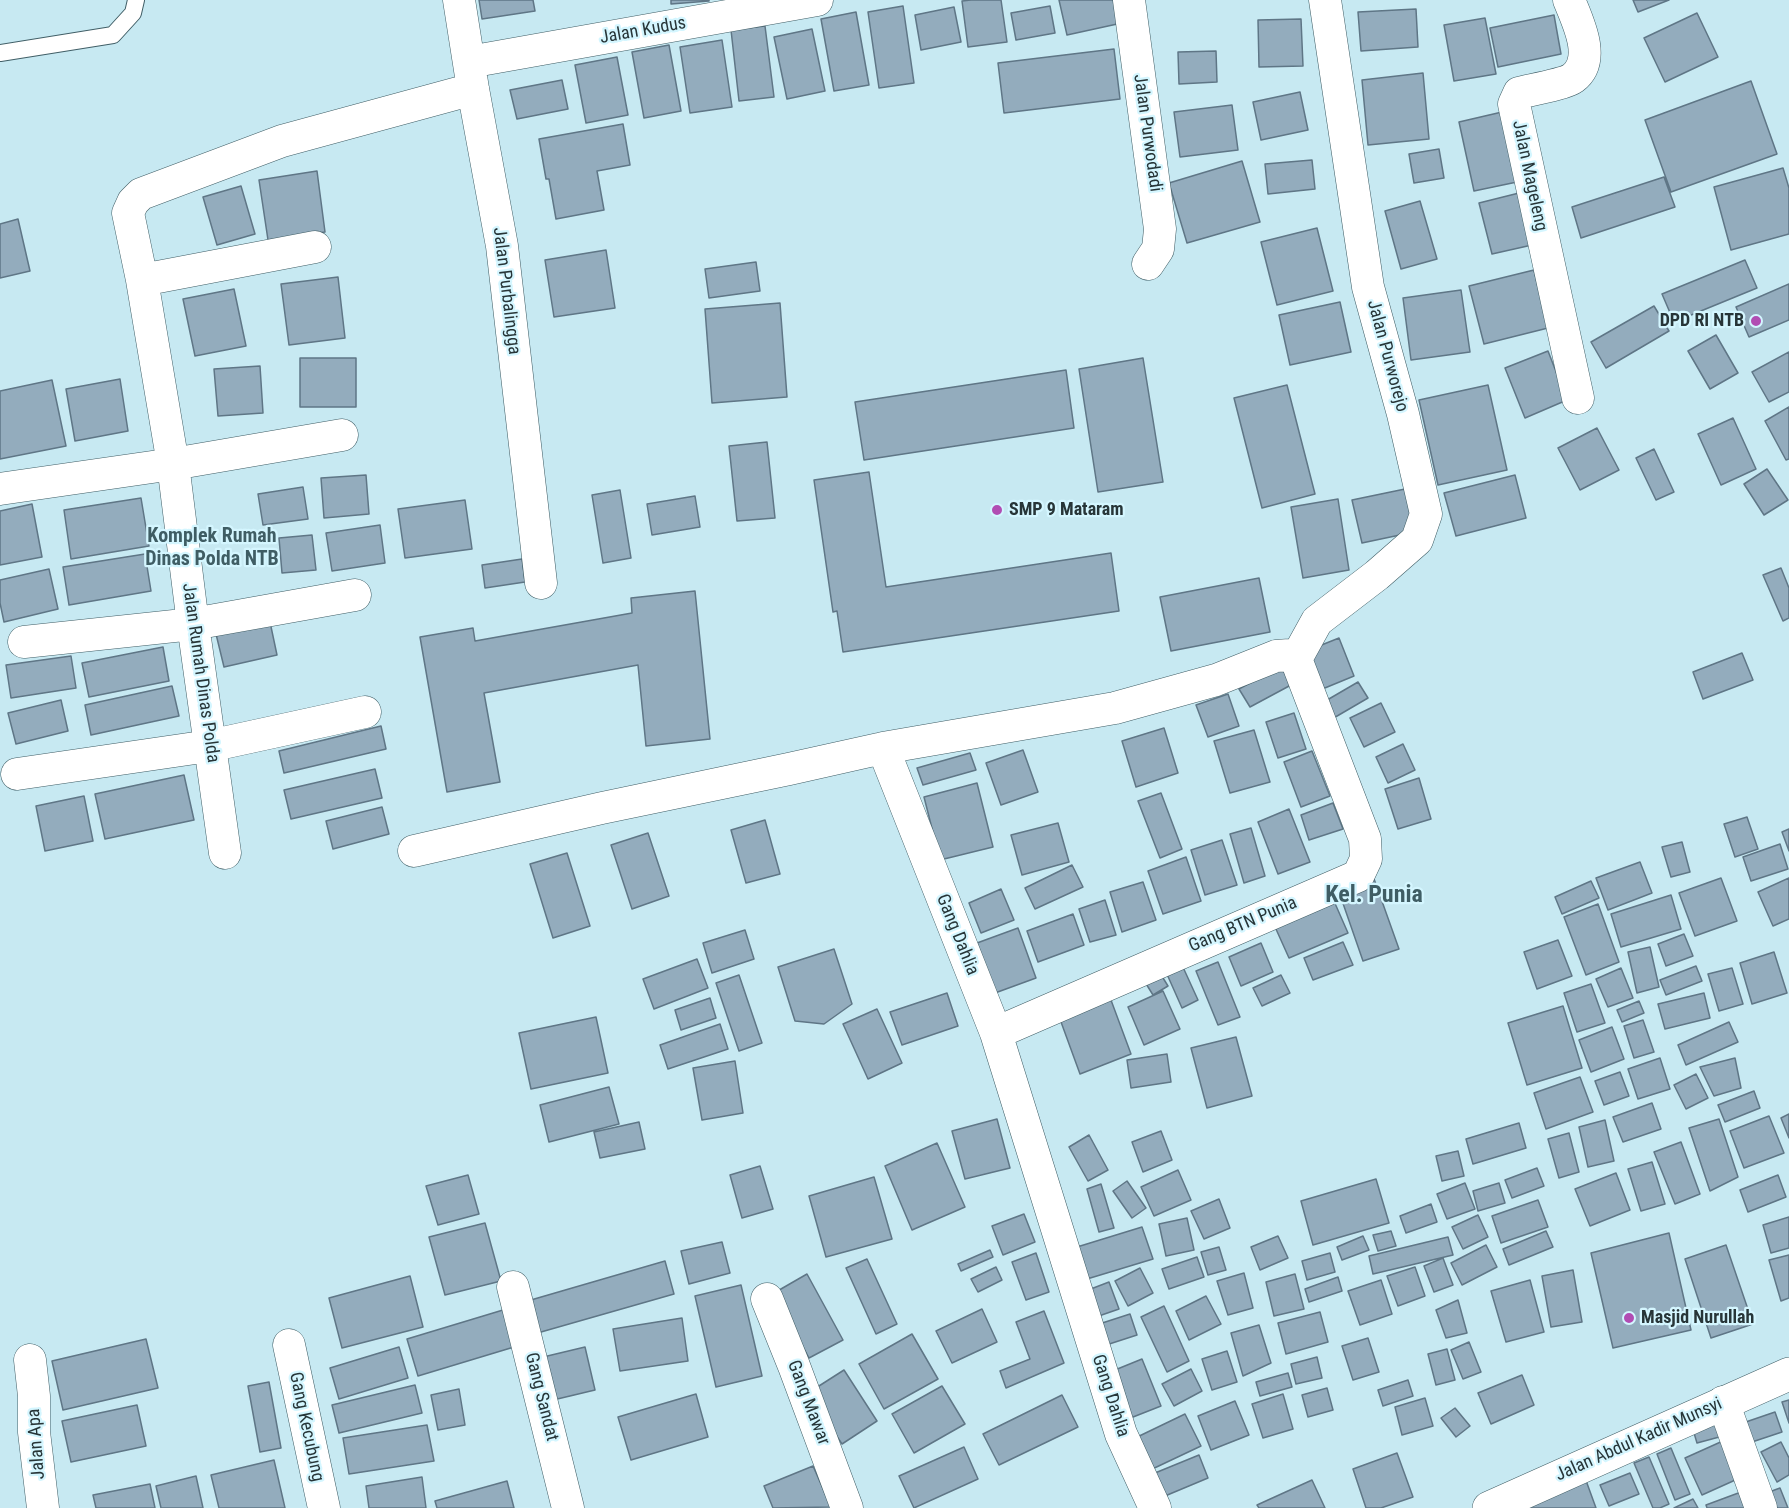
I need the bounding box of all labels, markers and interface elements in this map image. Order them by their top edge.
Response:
street label: Jalan Kudus [598,13,688,49]
street label: Jalan Purwodadi [1128,73,1166,193]
street label: Jalan Mageleng [1507,119,1551,233]
street label: Jalan Purbalingga [487,226,525,356]
street label: Jalan Purworejo [1362,298,1412,414]
place label: DPD RI NTB [1660,310,1744,332]
marker: DPD RI NTB [1749,314,1763,328]
place label: SMP 9 Mataram [1009,499,1124,521]
marker: SMP 9 Mataram [990,503,1004,517]
district label: Komplek Rumah Dinas Polda NTB [145,525,279,572]
street label: Jalan Rumah Dinas Polda [177,582,223,764]
district label: Kel. Punia [1325,882,1423,910]
street label: Gang Dahlia [931,891,983,979]
street label: Gang BTN Punia [1186,893,1300,957]
place label: Masjid Nurullah [1641,1307,1754,1329]
marker: Masjid Nurullah [1622,1311,1636,1325]
street label: Gang Sandat [520,1350,562,1444]
street label: Gang Dahlia [1087,1352,1133,1440]
street label: Gang Mawar [782,1358,834,1448]
street label: Gang Kecubung [284,1370,328,1484]
street label: Jalan Abdul Kadir Munsyi [1552,1394,1726,1486]
street label: Jalan Apa [24,1408,50,1480]

